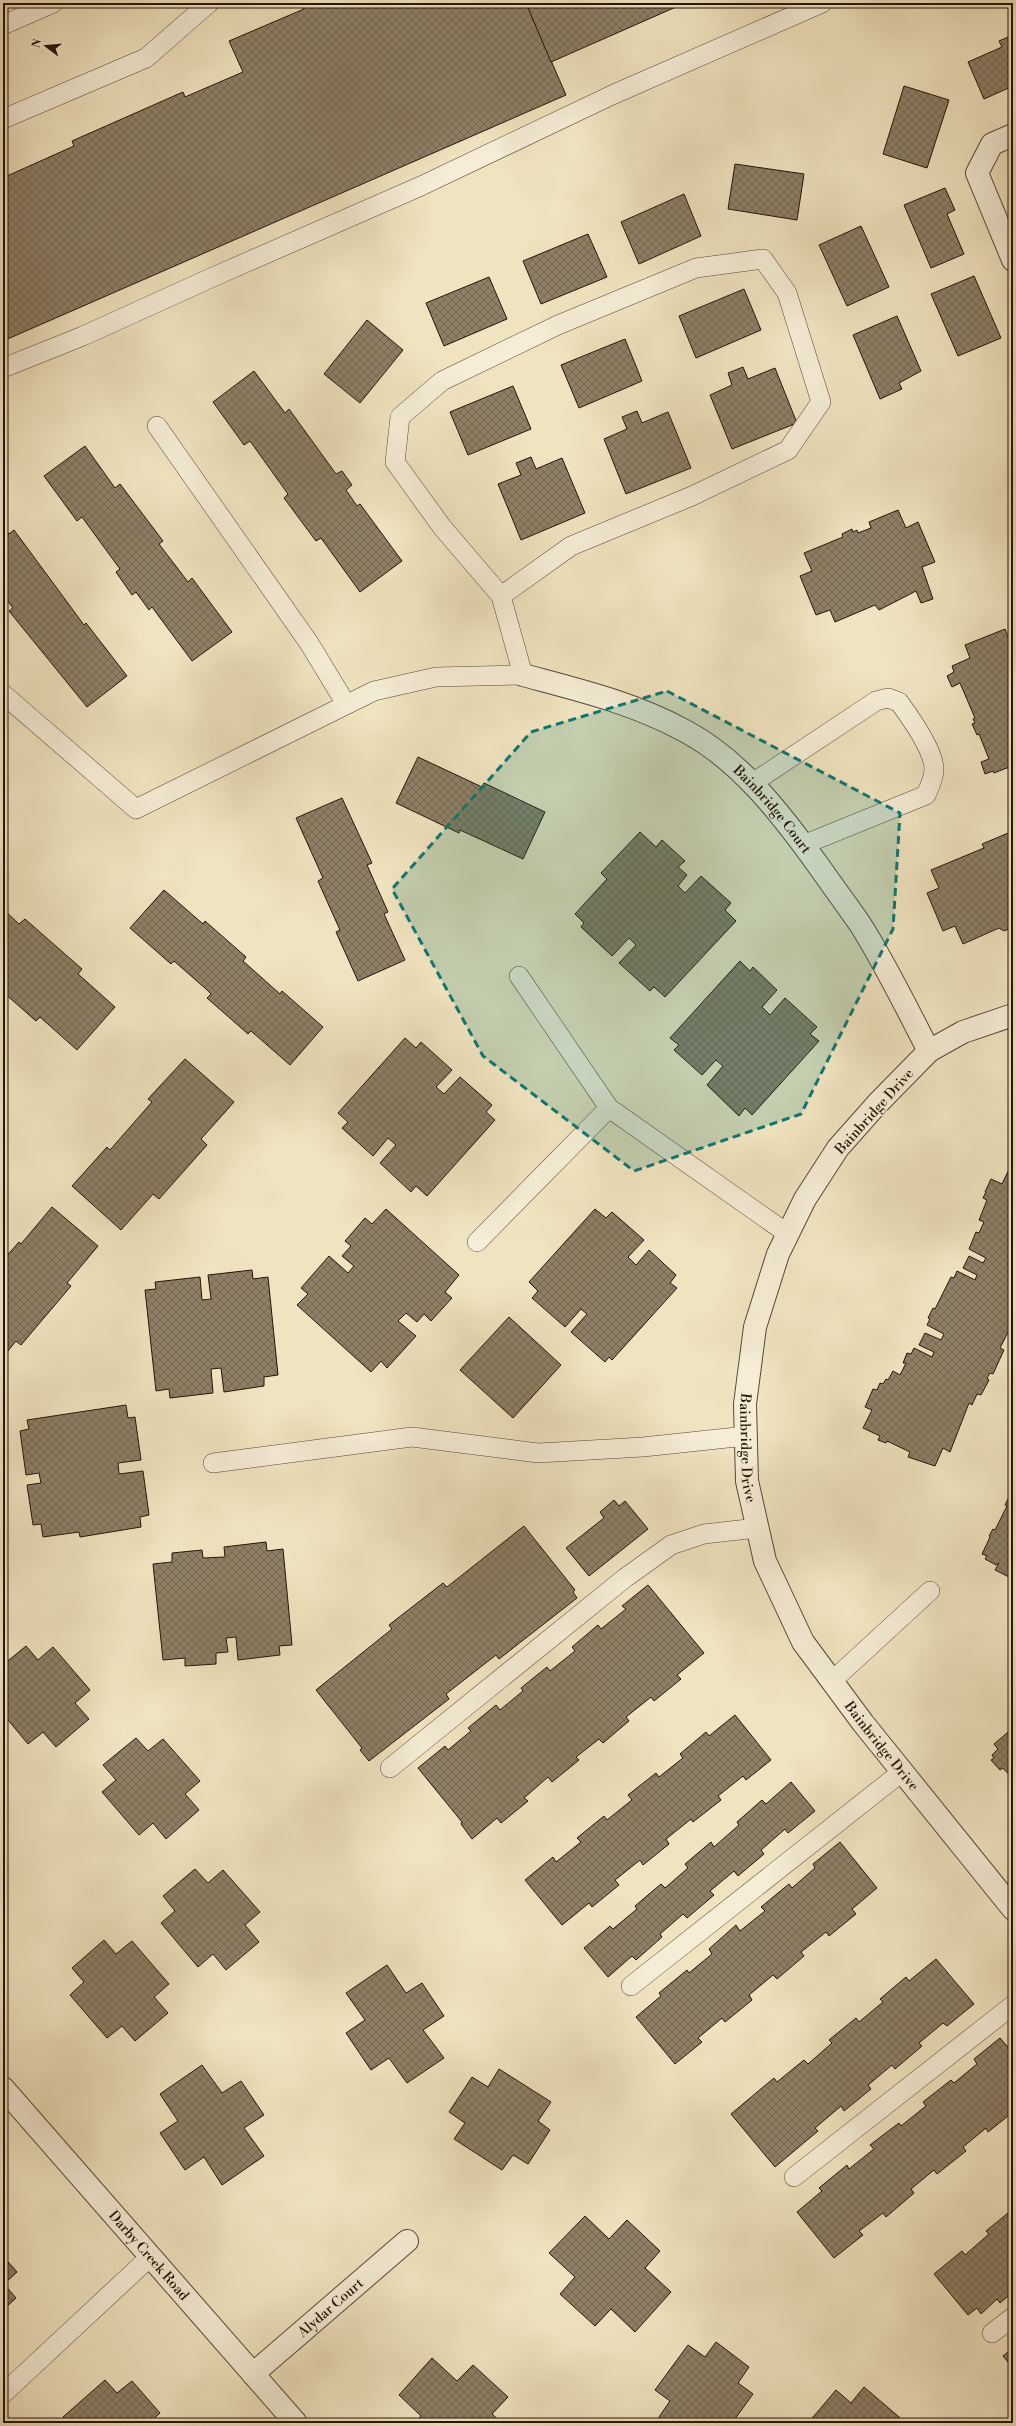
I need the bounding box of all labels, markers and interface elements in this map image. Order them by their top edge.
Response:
north arrow [26,26,66,66]
text: N [29,37,45,50]
street label: Bainbridge Court [728,761,815,857]
street label: Bainbridge Drive [831,1065,918,1159]
street label: Bainbridge Drive [735,1391,760,1504]
street label: Bainbridge Drive [839,1697,922,1795]
street label: Darby Creek Road [104,2207,193,2305]
street label: Alydar Court [293,2275,368,2342]

